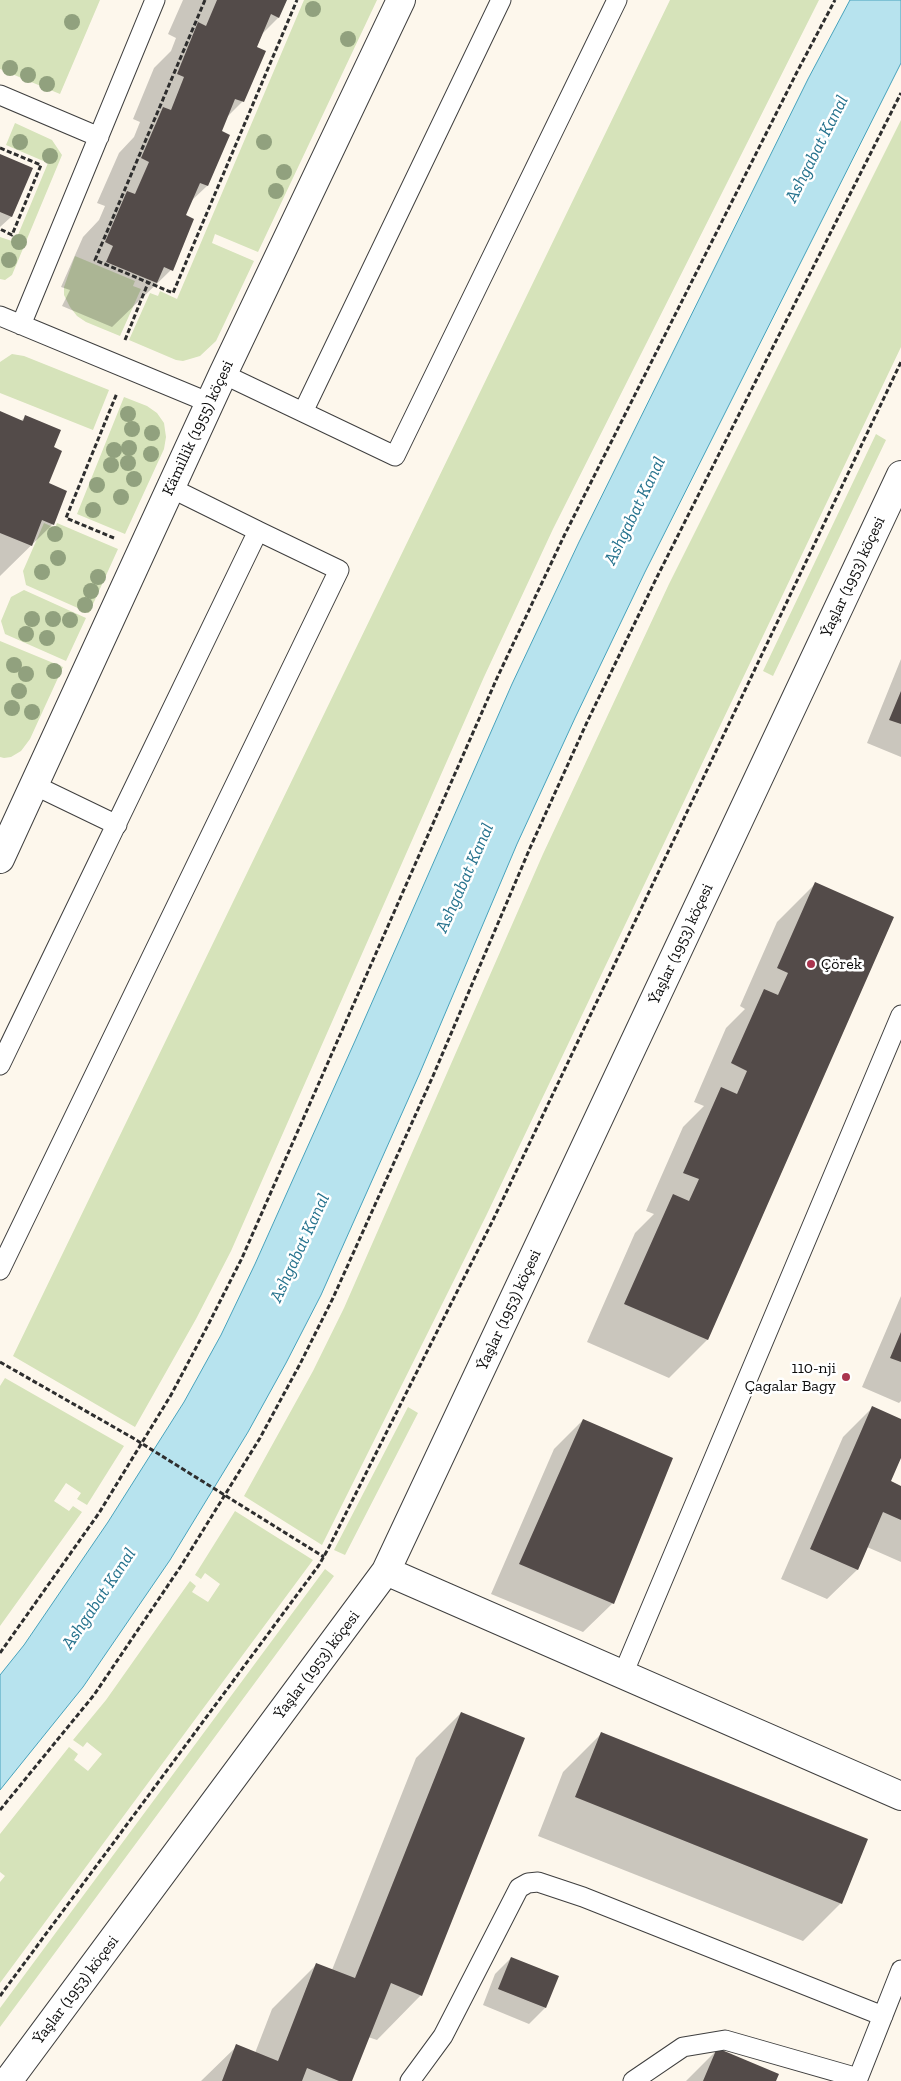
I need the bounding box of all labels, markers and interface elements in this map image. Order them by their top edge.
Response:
water label: Ashgabat Kanal [781,92,853,206]
street label: Kämillik (1955) köçesi [158,357,238,499]
water label: Ashgabat Kanal [600,454,670,568]
street label: Ýaşlar (1953) köçesi [817,514,889,640]
water label: Ashgabat Kanal [431,820,499,936]
street label: Ýaşlar (1953) köçesi [645,881,717,1007]
place label: Çörek [821,954,862,974]
marker: Çörek [805,958,817,970]
water label: Ashgabat Kanal [265,1190,335,1306]
street label: Ýaşlar (1953) köçesi [473,1247,545,1373]
place label: 110-nji Çagalar Bagy [745,1358,836,1396]
marker: 110-nji Çagalar Bagy [840,1371,852,1383]
water label: Ashgabat Kanal [57,1544,141,1654]
street label: Ýaşlar (1953) köçesi [270,1607,364,1723]
street label: Ýaşlar (1953) köçesi [29,1932,123,2048]

